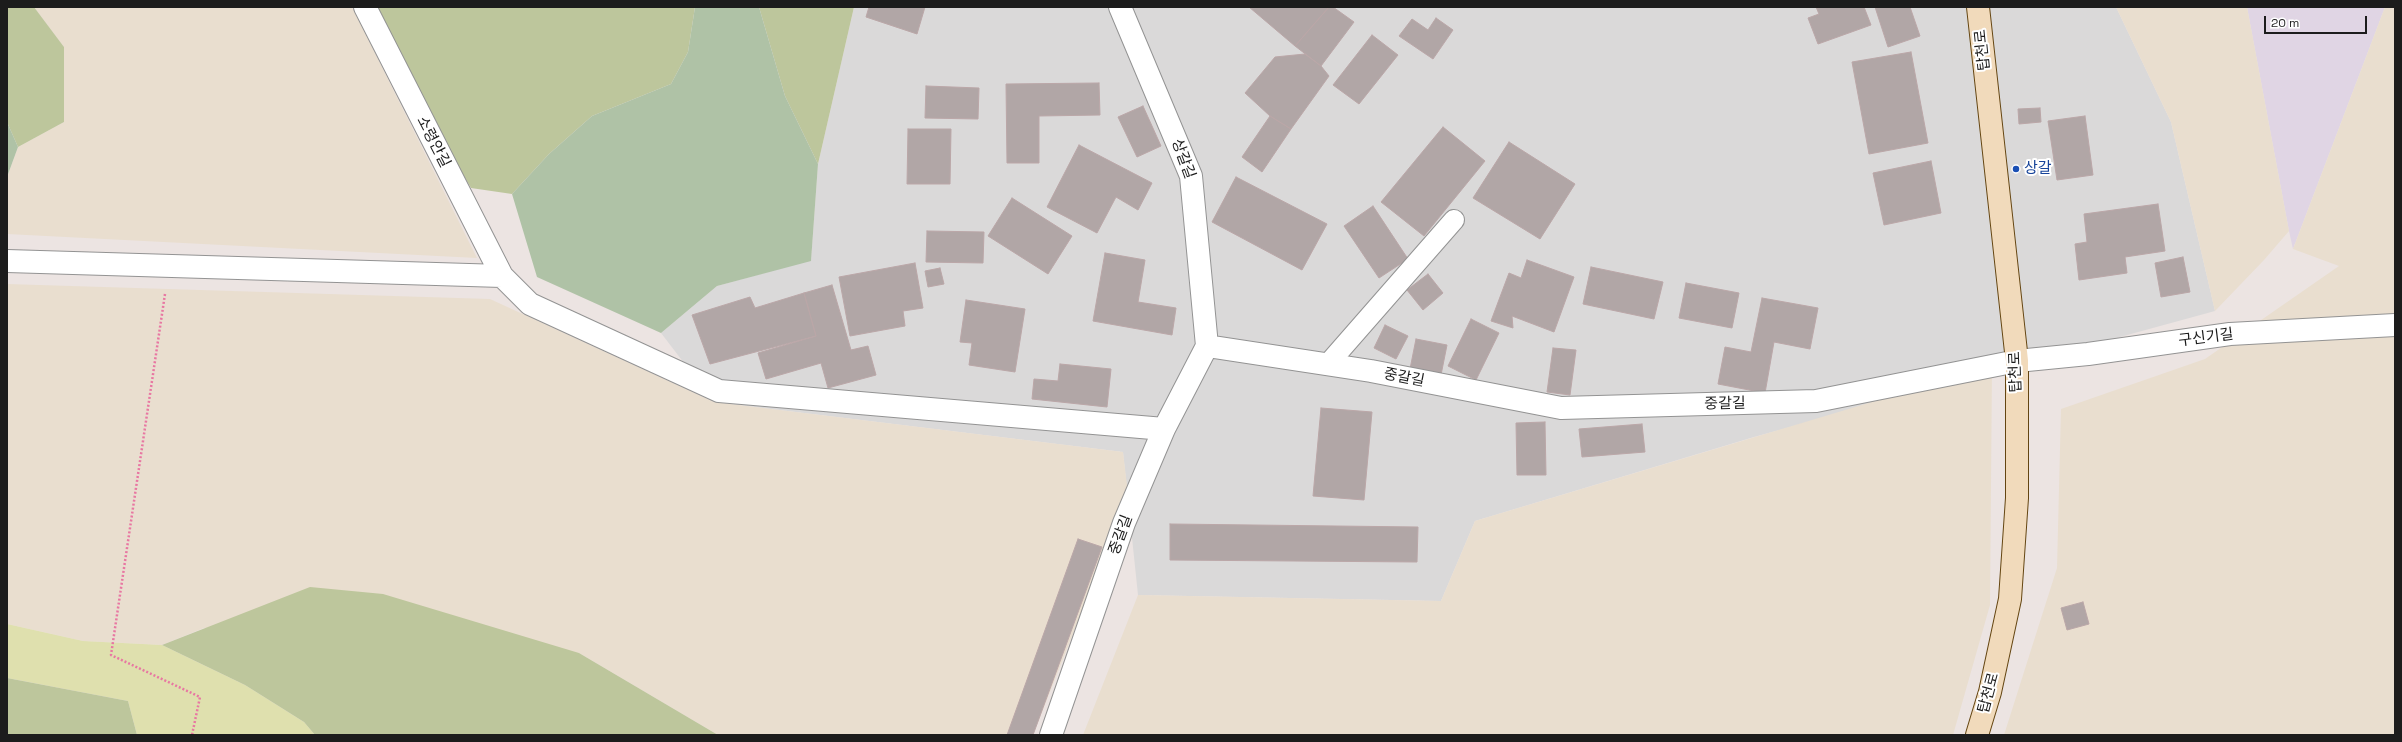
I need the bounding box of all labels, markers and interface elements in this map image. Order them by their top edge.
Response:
scale bar [2266,8,2369,34]
text: 20 m [2271,15,2299,31]
street label: 탑천로 [1972,28,1994,72]
street label: 소령안길 [412,113,454,171]
street label: 상갈길 [1167,136,1199,182]
place label: 상갈 [2024,160,2052,178]
marker: 상갈 [2011,164,2021,174]
street label: 구신기길 [2178,326,2234,350]
street label: 탑천로 [2006,351,2026,393]
street label: 중갈길 [1382,365,1426,391]
street label: 중갈길 [1704,395,1746,413]
street label: 중갈길 [1105,512,1137,558]
street label: 탑천로 [1975,671,2003,715]

